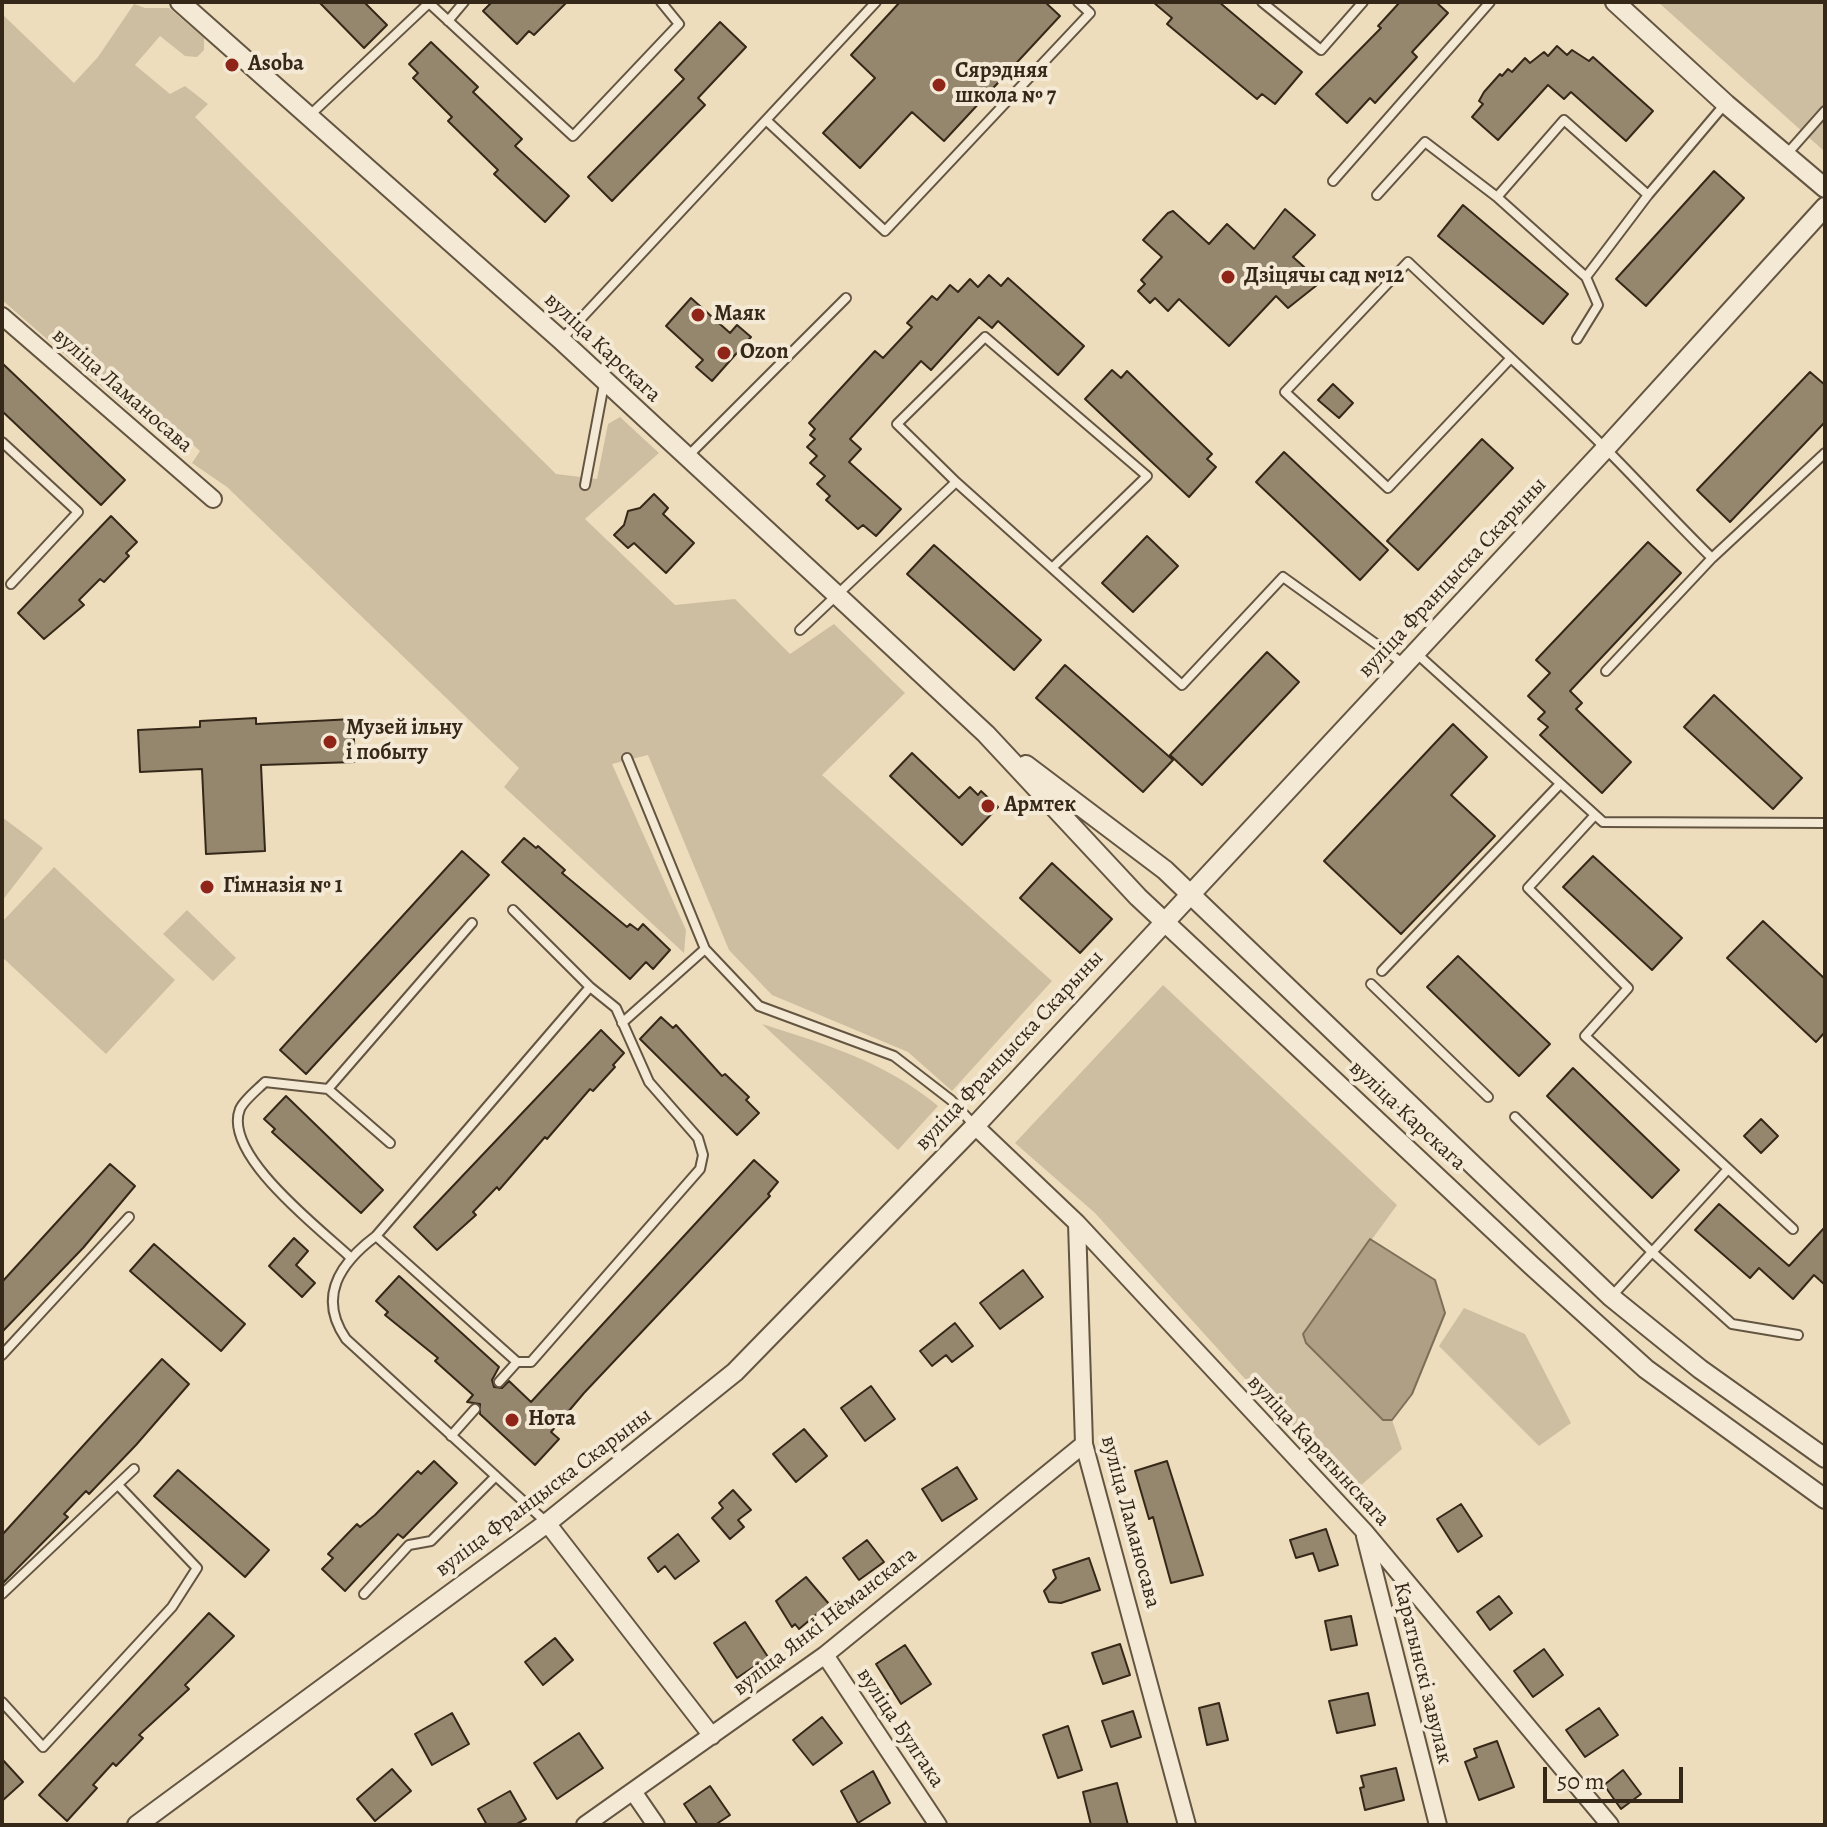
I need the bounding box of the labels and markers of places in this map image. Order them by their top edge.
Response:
place label: Asoba [248,52,304,78]
marker: Asoba [223,56,241,74]
place label: Сярэдняя школа № 7 [955,59,1056,110]
marker: Сярэдняя школа № 7 [930,76,948,94]
place label: Дзіцячы сад №12 [1244,264,1404,290]
marker: Дзіцячы сад №12 [1219,268,1237,286]
place label: Маяк [714,302,766,328]
marker: Маяк [689,306,707,324]
place label: Ozon [740,340,789,366]
marker: Ozon [715,344,733,362]
place label: Музей ільну і побыту [346,716,463,768]
marker: Музей ільну і побыту [321,733,339,751]
place label: Армтек [1004,793,1076,819]
marker: Армтек [979,797,997,815]
place label: Гімназія № 1 [223,874,343,900]
marker: Гімназія № 1 [198,878,216,896]
place label: Нота [528,1407,576,1433]
marker: Нота [503,1411,521,1429]

